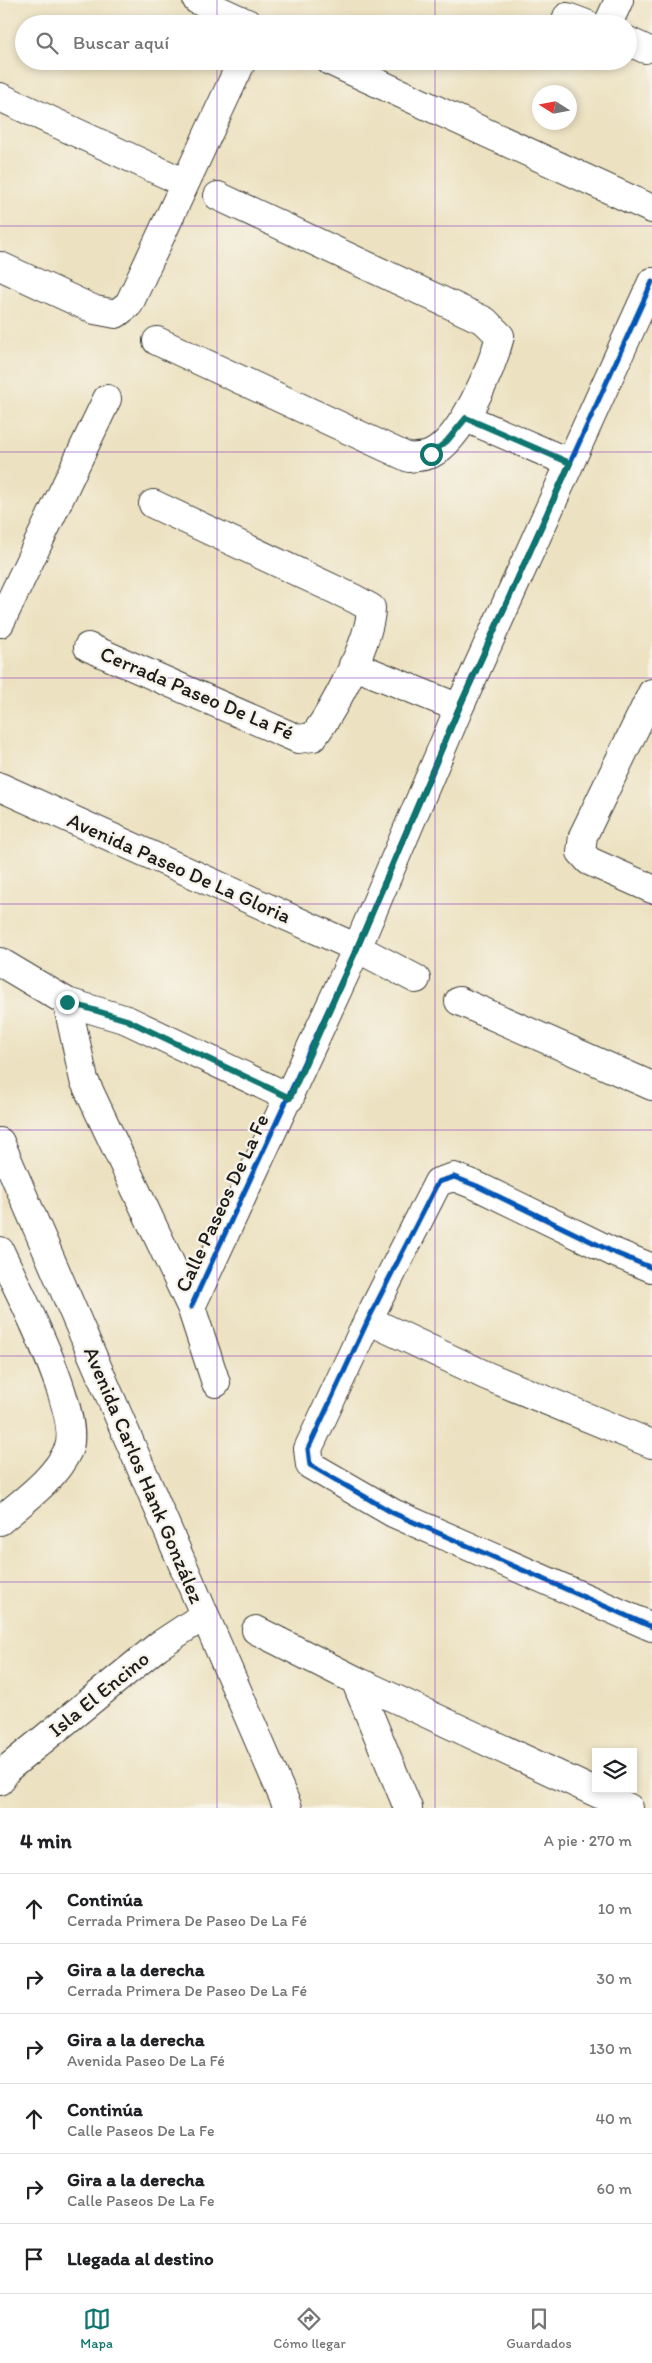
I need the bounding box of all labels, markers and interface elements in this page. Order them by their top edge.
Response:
search box [15,15,637,70]
icon: search [33,29,61,57]
text: Buscar aquí [73,31,169,54]
north arrow [532,85,577,130]
route start [420,443,443,466]
street label: Cerrada Paseo De La Fé [97,640,298,745]
street label: Avenida Paseo De La Gloria [64,807,295,928]
route end [56,991,79,1014]
street label: Calle Paseos De La Fe [169,1110,274,1296]
street label: Avenida Carlos Hank González [79,1343,210,1607]
street label: Isla El Encino [43,1645,154,1742]
map controls [592,1748,637,1793]
button: layers [592,1748,637,1793]
text: 4 min [20,1828,72,1853]
text: A pie · 270 m [544,1831,632,1850]
text: Continúa [67,1888,143,1911]
icon: ahead [20,1895,48,1923]
text: 10 m [598,1899,632,1918]
text: Cerrada Primera De Paseo De La Fé [67,1911,307,1930]
text: Gira a la derecha [67,1958,205,1981]
icon: right [20,1965,48,1993]
text: 30 m [596,1969,632,1988]
text: Cerrada Primera De Paseo De La Fé [67,1981,307,2000]
text: Gira a la derecha [67,2028,205,2051]
icon: right [20,2035,48,2063]
text: 130 m [589,2039,632,2058]
text: Avenida Paseo De La Fé [67,2051,225,2070]
text: Continúa [67,2098,143,2121]
icon: ahead [20,2105,48,2133]
text: 40 m [595,2109,632,2128]
text: Calle Paseos De La Fe [67,2121,215,2140]
text: Gira a la derecha [67,2168,205,2191]
icon: right [20,2175,48,2203]
text: 60 m [597,2179,632,2198]
text: Calle Paseos De La Fe [67,2191,215,2210]
icon: arrive [20,2245,48,2273]
text: Llegada al destino [67,2247,214,2270]
tab: Mapa [80,2305,113,2352]
tab: Cómo llegar [273,2305,346,2352]
tab: Guardados [506,2305,572,2352]

